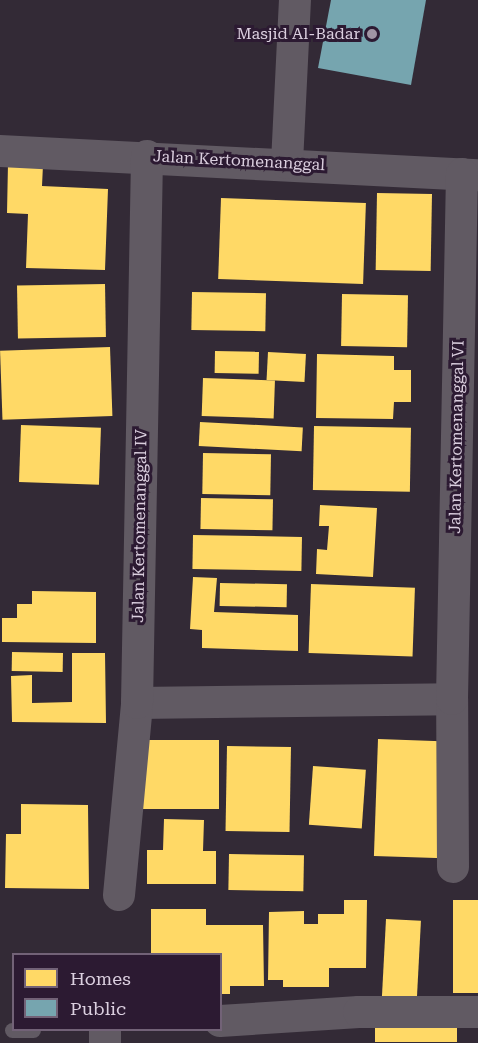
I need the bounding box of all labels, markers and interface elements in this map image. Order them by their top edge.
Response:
place label: Masjid Al-Badar [236,24,360,44]
marker: Masjid Al-Badar [365,27,379,41]
street label: Jalan Kertomenanggal [152,147,326,175]
street label: Jalan Kertomenanggal VI [446,340,468,534]
street label: Jalan Kertomenanggal IV [129,429,151,623]
legend [12,953,222,1031]
text: Homes [70,968,131,989]
text: Public [70,998,126,1019]

